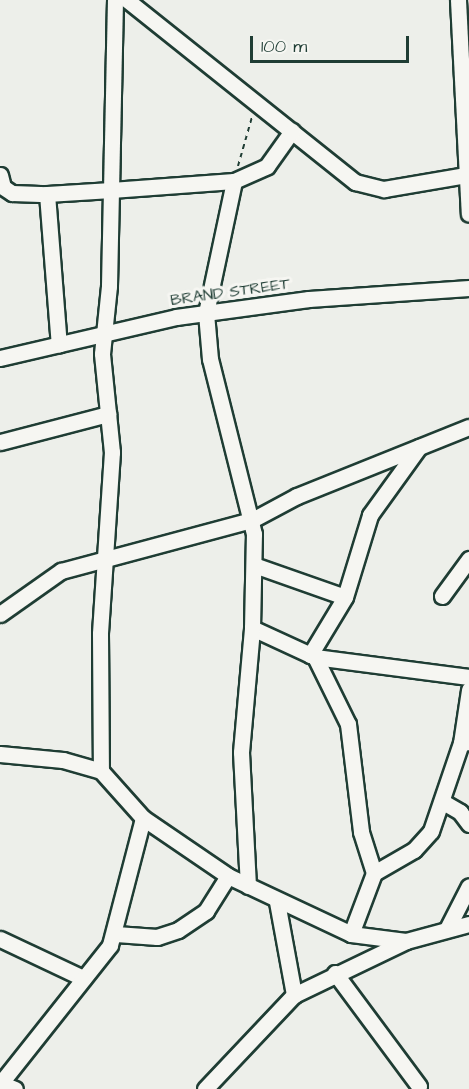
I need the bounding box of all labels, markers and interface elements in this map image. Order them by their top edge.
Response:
scale bar [253,24,412,62]
text: 100 m [261,34,307,59]
street label: BRAND STREET [169,274,291,310]

